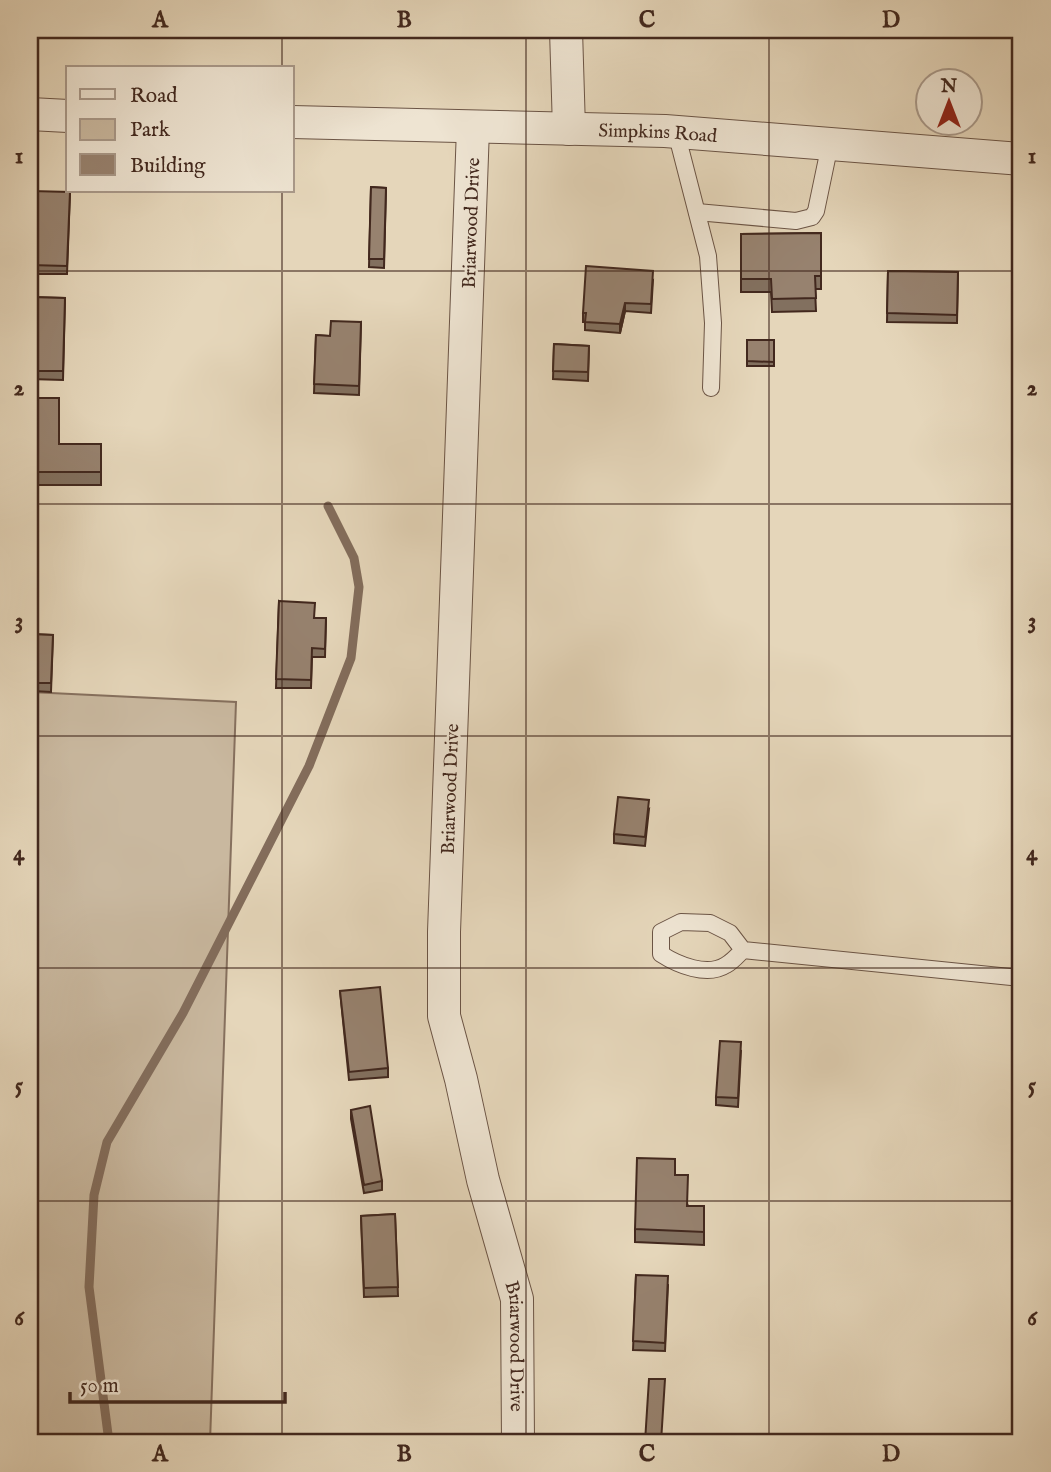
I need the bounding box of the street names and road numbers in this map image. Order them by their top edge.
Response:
street label: Simpkins Road [598,119,719,149]
street label: Briarwood Drive [458,157,486,289]
street label: Briarwood Drive [437,723,465,855]
street label: Briarwood Drive [498,1278,528,1412]

